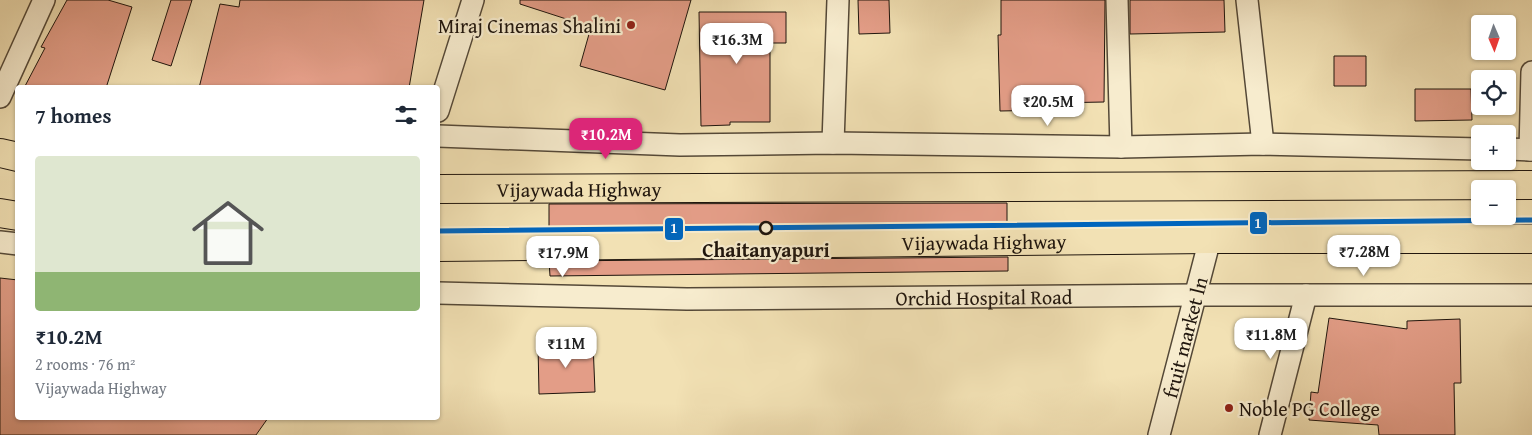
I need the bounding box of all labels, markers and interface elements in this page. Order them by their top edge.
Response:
place label: Miraj Cinemas Shalini [438,11,621,40]
north arrow [1471,15,1516,60]
map controls [1471,15,1516,225]
marker: Miraj Cinemas Shalini [625,19,637,31]
pin: ₹16.3M [696,22,778,65]
text: ₹16.3M [711,27,763,51]
button: locate [1471,70,1516,115]
pin: ₹20.5M [1007,84,1089,127]
text: ₹20.5M [1022,89,1074,113]
text: 7 homes [35,100,111,131]
icon: filters [392,101,420,129]
pin: ₹10.2M [565,118,647,160]
text: ₹10.2M [580,122,632,146]
button: + [1471,125,1516,170]
street label: Vijaywada Highway [497,174,662,203]
button: − [1471,180,1516,225]
icon: home [183,188,273,278]
line badge: 1 [1249,211,1268,235]
text: 1 [1254,213,1262,233]
line badge: 1 [664,217,684,241]
text: 1 [670,218,678,238]
marker: Chaitanyapuri [759,221,773,235]
street label: Vijaywada Highway [901,226,1067,257]
pin: ₹7.28M [1323,234,1405,277]
place label: Chaitanyapuri [702,235,830,264]
pin: ₹17.9M [522,236,604,278]
text: ₹7.28M [1338,239,1390,263]
text: ₹17.9M [537,240,589,264]
street label: fruit market ln [1155,274,1214,401]
street label: Orchid Hospital Road [895,281,1073,312]
pin: ₹11.8M [1230,318,1312,360]
text: ₹10.2M [35,321,103,352]
text: ₹11.8M [1245,322,1297,346]
pin: ₹11M [536,326,596,369]
text: ₹11M [547,331,585,355]
text: 2 rooms · 76 m² [35,352,135,376]
text: Vijaywada Highway [35,376,167,400]
place label: Noble PG College [1239,394,1380,423]
marker: Noble PG College [1223,402,1235,414]

